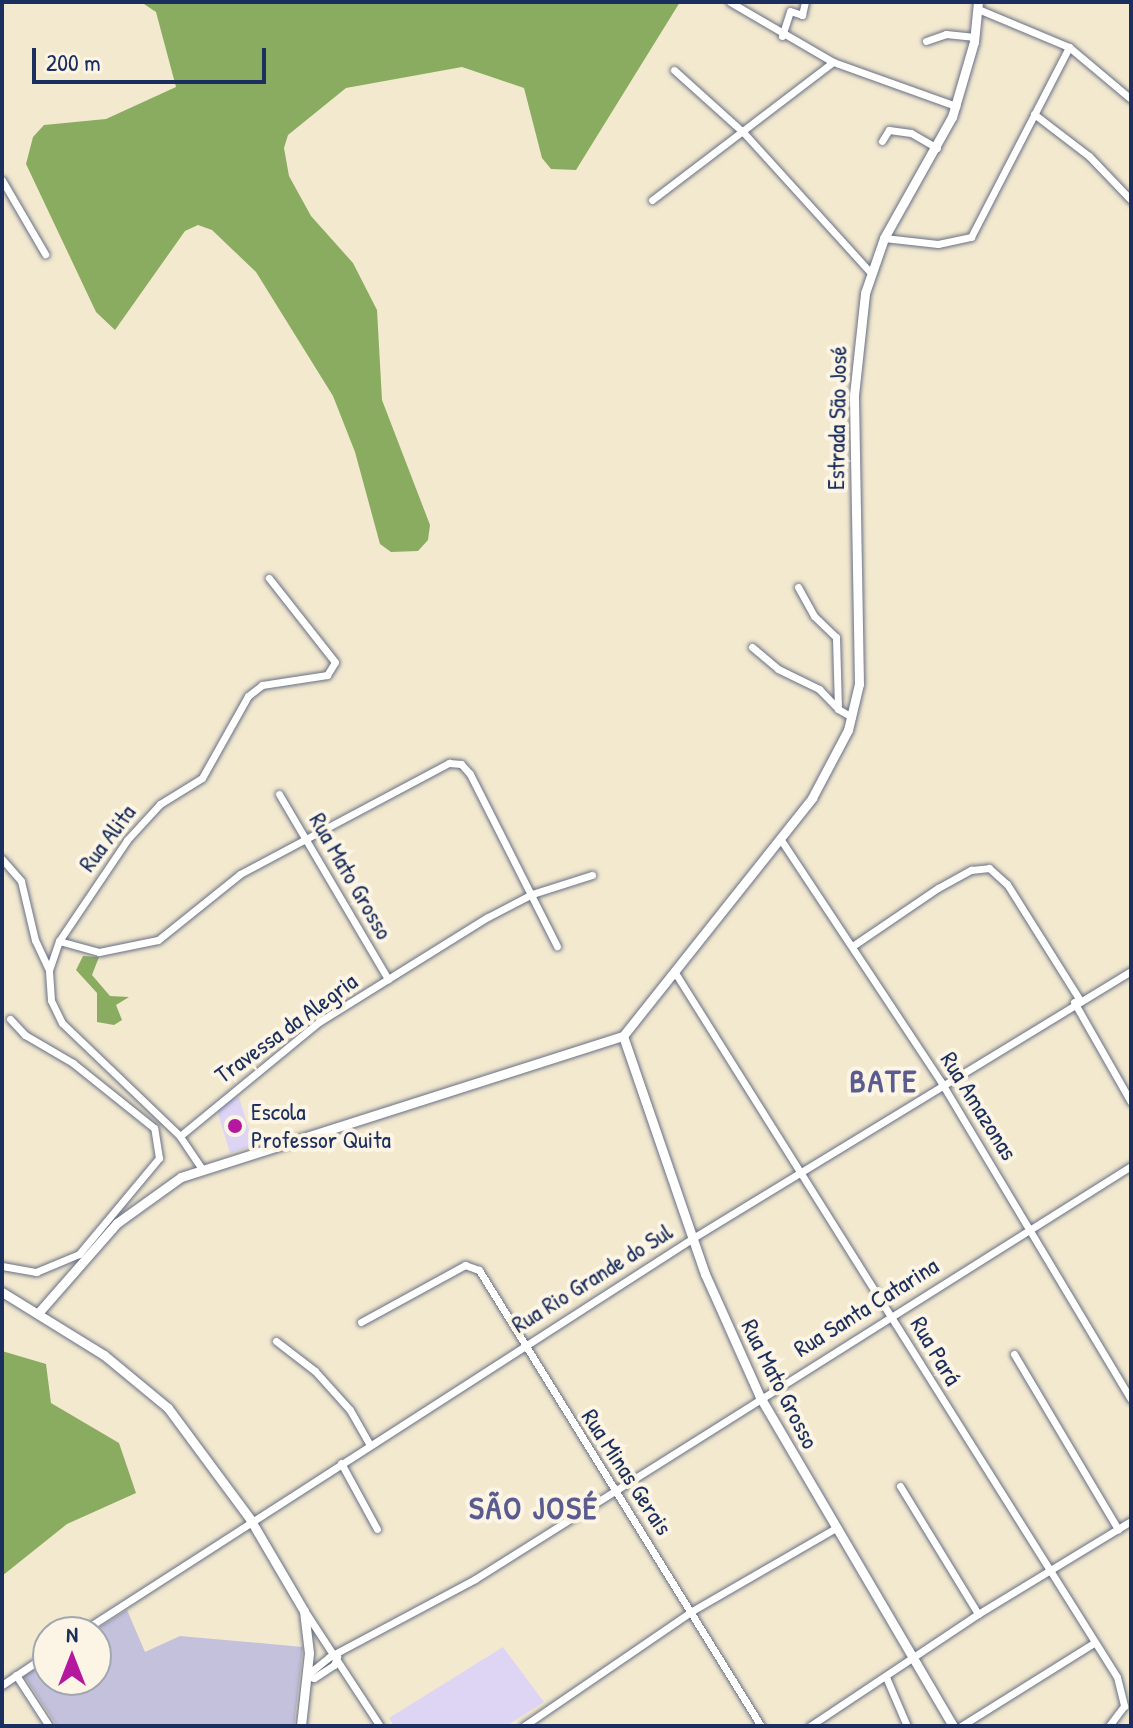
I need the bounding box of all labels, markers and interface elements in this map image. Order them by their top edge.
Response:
scale bar [36,32,270,82]
text: 200 m [46,46,101,78]
street label: Estrada São José [821,346,853,490]
street label: Rua Alita [72,799,142,877]
street label: Rua Mato Grosso [303,808,399,944]
street label: Travessa da Alegria [209,967,363,1089]
street label: Rua Amazonas [934,1047,1024,1165]
district label: BATE [850,1062,918,1100]
place label: Escola Professor Quita [251,1098,391,1154]
marker: Escola Professor Quita [226,1117,244,1135]
street label: Rua Rio Grande do Sul [506,1217,678,1339]
street label: Rua Santa Catarina [788,1251,944,1363]
street label: Rua Pará [904,1311,968,1391]
street label: Rua Mato Grosso [735,1315,825,1453]
street label: Rua Minas Gerais [576,1404,678,1540]
district label: SÃO JOSÉ [469,1489,599,1527]
north arrow [32,1616,112,1696]
text: N [66,1619,78,1649]

